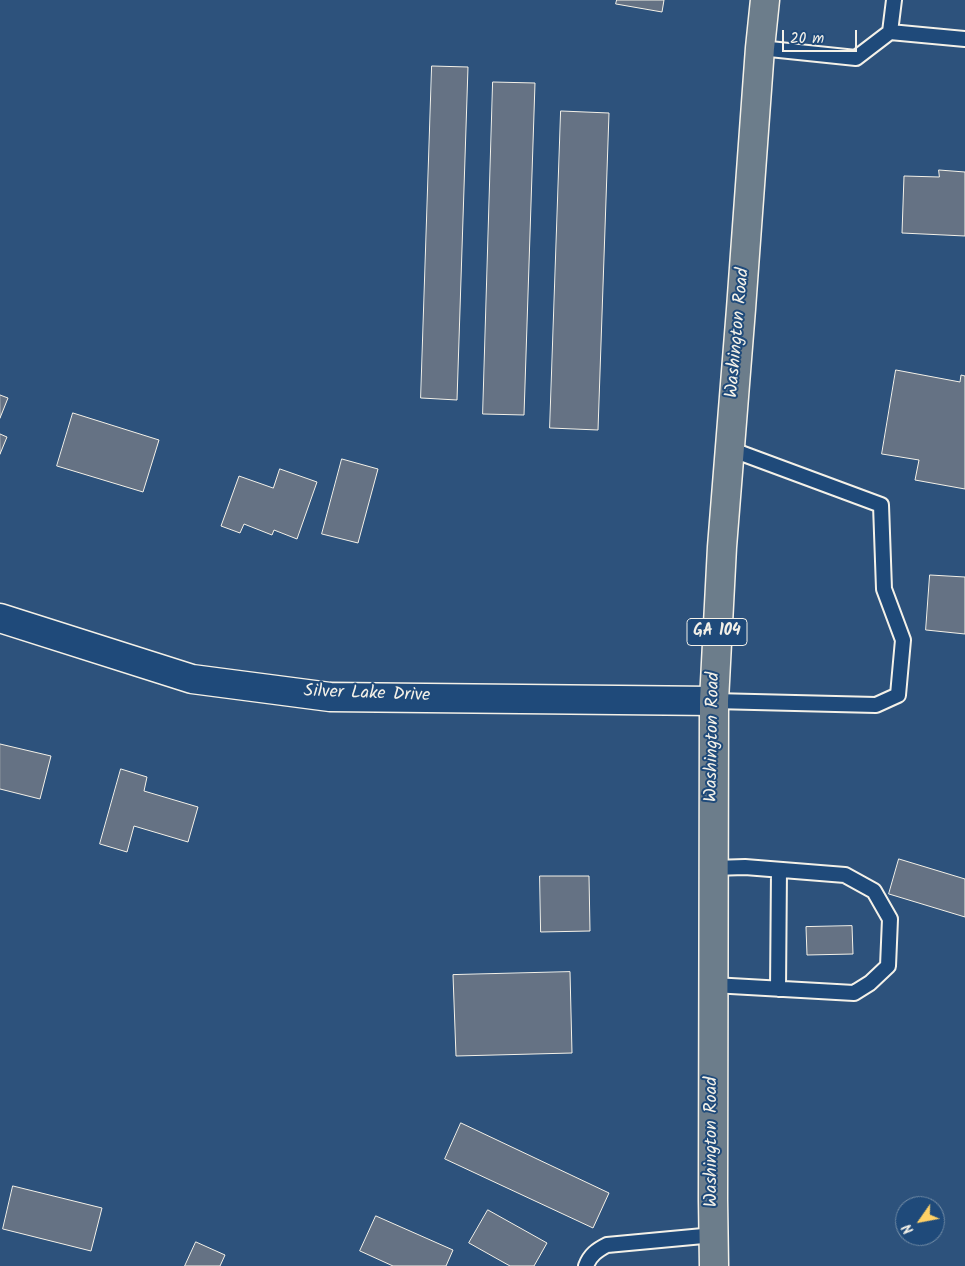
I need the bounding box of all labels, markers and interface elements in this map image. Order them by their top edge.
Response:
scale bar [785,20,860,52]
text: 20 m [790,27,824,51]
street label: Washington Road [723,267,755,399]
road number: GA 104 [687,618,747,646]
street label: Washington Road [702,672,726,802]
street label: Silver Lake Drive [303,682,431,708]
street label: Washington Road [702,1077,724,1207]
north arrow [895,1196,945,1246]
text: N [897,1219,920,1238]

